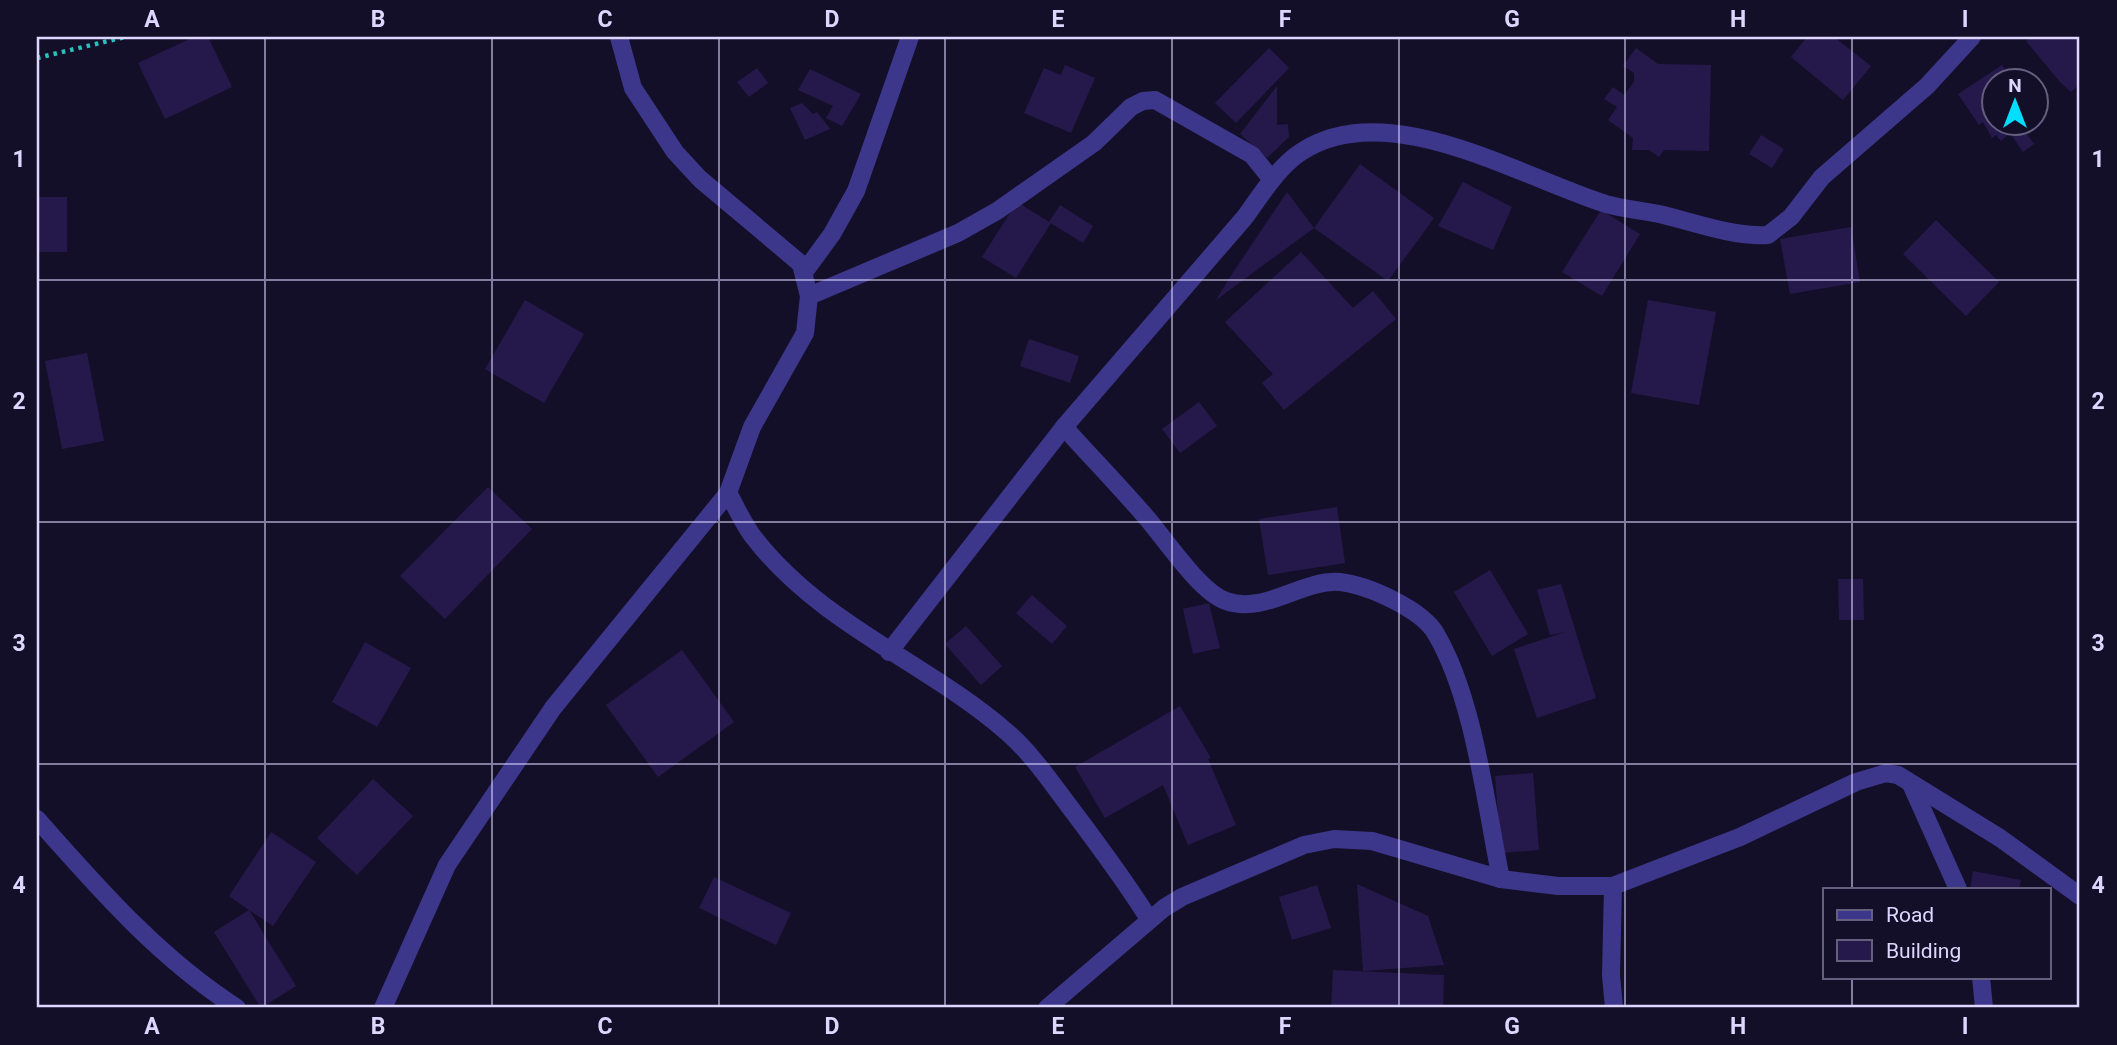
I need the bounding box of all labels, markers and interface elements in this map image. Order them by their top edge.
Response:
text: A [144,6,160,33]
text: B [371,6,385,33]
text: C [597,6,613,33]
text: D [825,6,839,33]
text: E [1052,6,1065,33]
text: F [1279,6,1292,33]
text: G [1504,6,1520,33]
text: H [1730,6,1746,33]
text: I [1962,6,1968,33]
north arrow [1980,66,2050,136]
text: N [2008,74,2022,97]
text: 1 [12,146,26,173]
text: 1 [2091,146,2105,173]
text: 2 [12,388,26,415]
text: 2 [2091,388,2105,415]
text: 3 [12,630,26,657]
text: 3 [2091,630,2105,657]
text: 4 [12,872,26,899]
text: 4 [2091,872,2105,899]
legend [1823,888,2050,978]
text: Road [1886,903,1934,927]
text: Building [1886,939,1961,963]
text: A [144,1013,160,1040]
text: B [371,1013,385,1040]
text: C [597,1013,613,1040]
text: D [825,1013,839,1040]
text: E [1052,1013,1065,1040]
text: F [1279,1013,1292,1040]
text: G [1504,1013,1520,1040]
text: H [1730,1013,1746,1040]
text: I [1962,1013,1968,1040]

